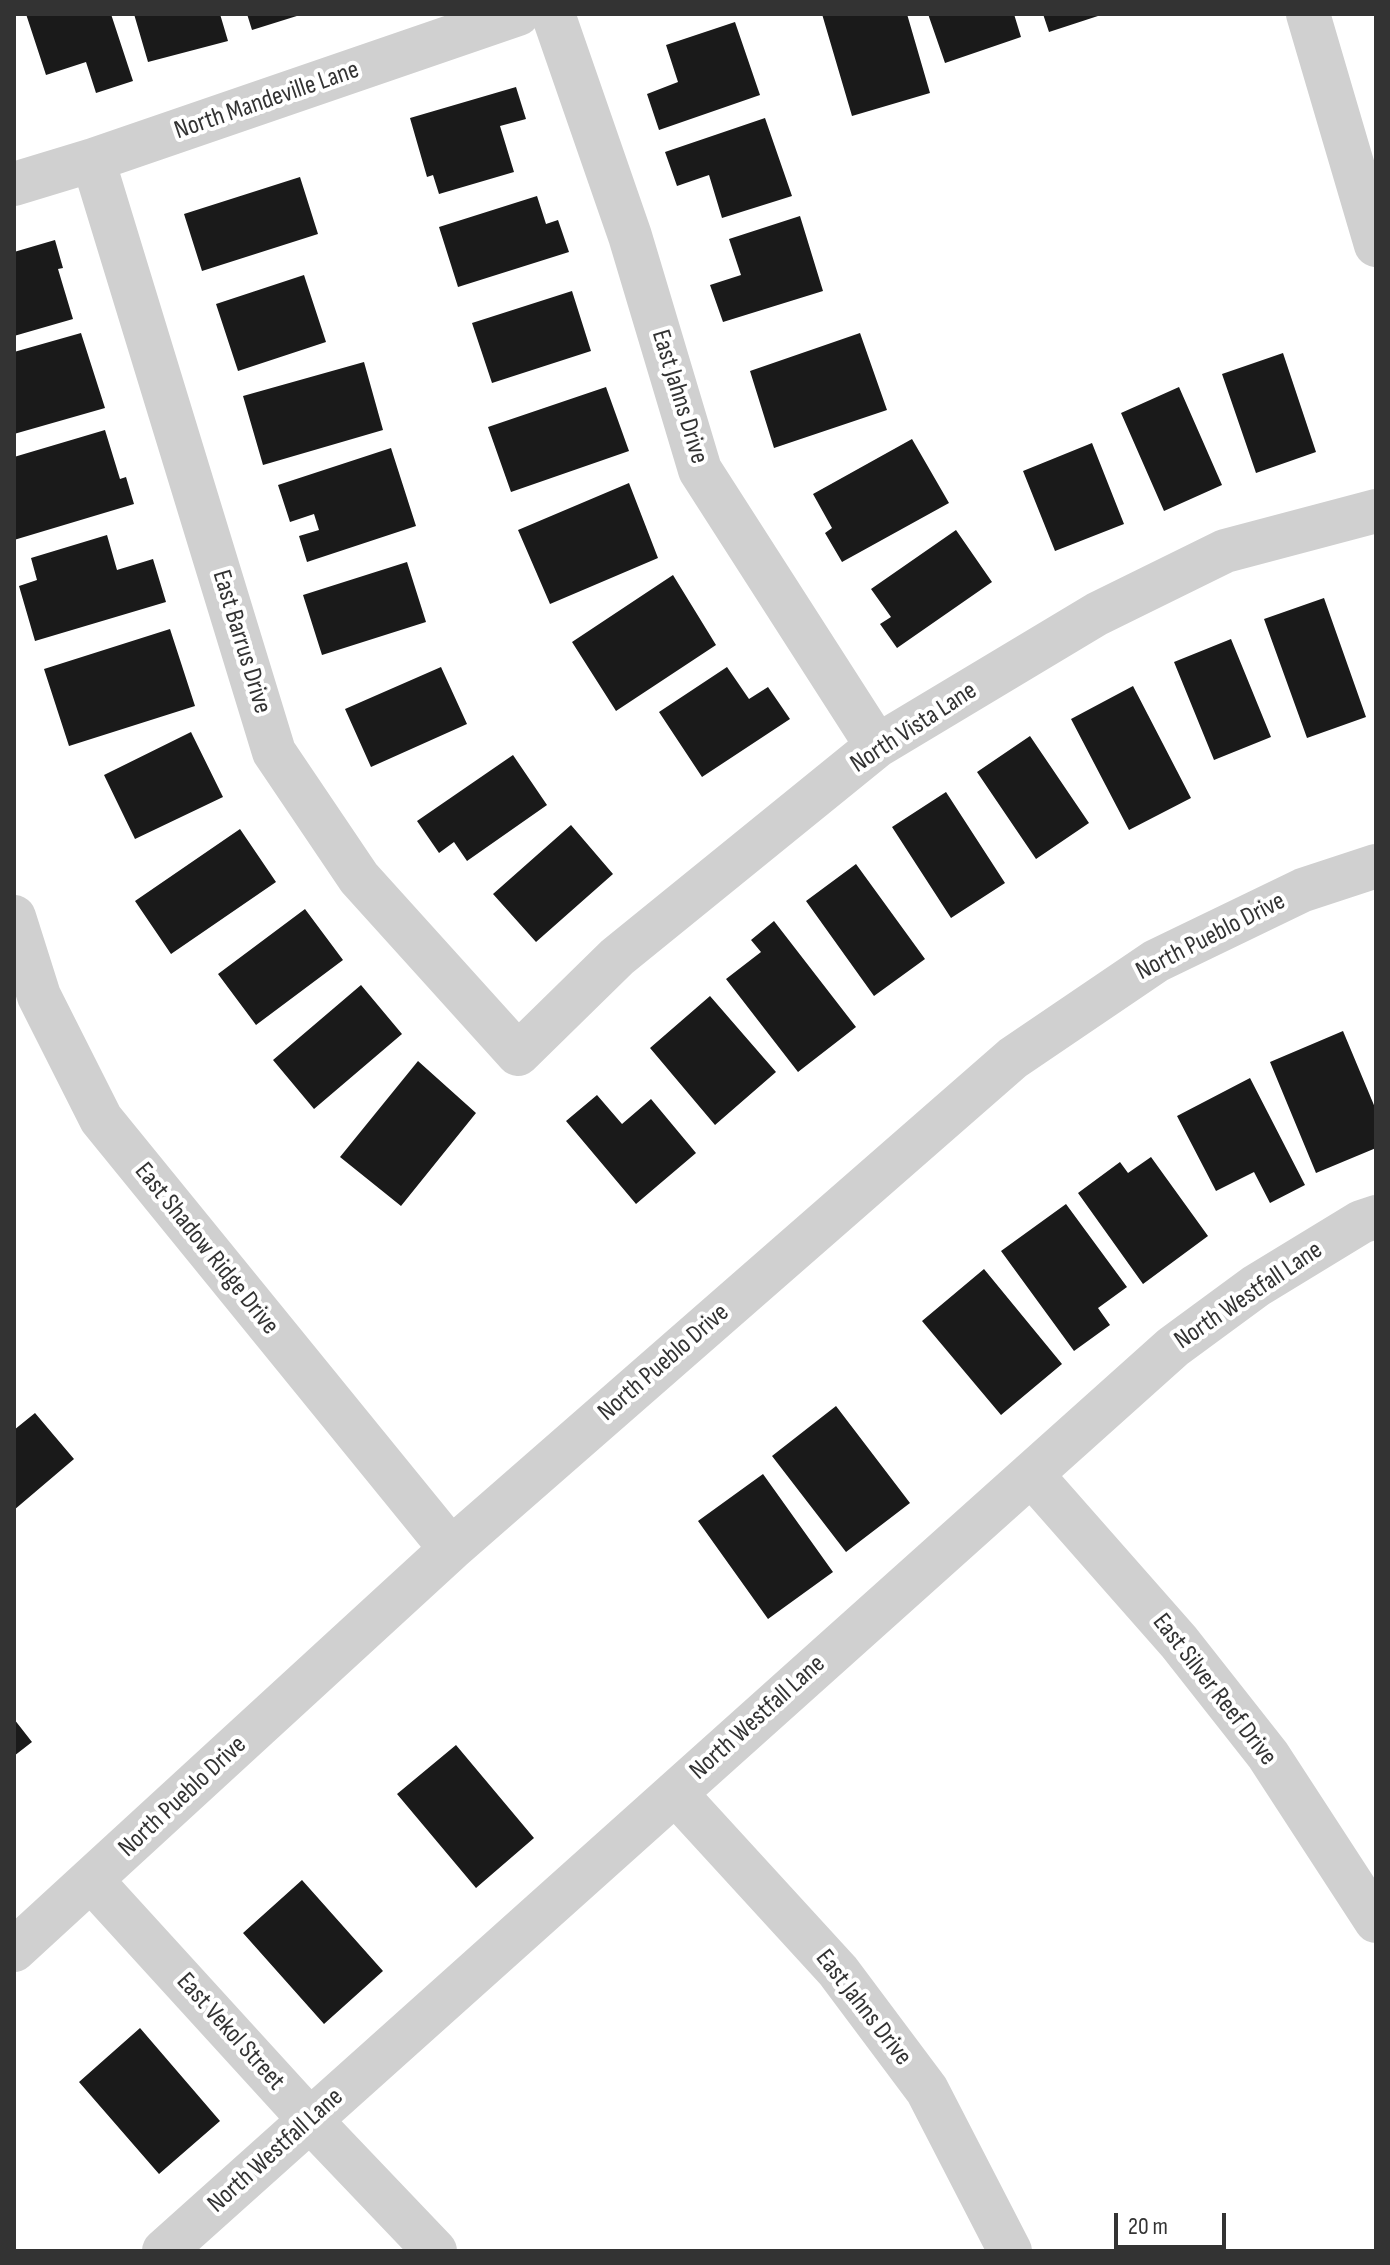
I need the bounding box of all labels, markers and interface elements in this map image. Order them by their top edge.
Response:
street label: North Mandeville Lane [171,55,363,147]
street label: East Jahns Drive [644,326,714,468]
street label: East Barrus Drive [204,567,278,717]
street label: North Vista Lane [845,676,983,780]
street label: North Pueblo Drive [1131,886,1291,988]
street label: East Shadow Ridge Drive [127,1157,285,1341]
street label: North Westfall Lane [1169,1235,1329,1357]
street label: North Pueblo Drive [592,1298,736,1428]
street label: East Silver Reef Drive [1145,1608,1283,1772]
street label: North Westfall Lane [684,1649,832,1787]
street label: North Pueblo Drive [113,1730,253,1864]
street label: East Jahns Drive [808,1944,918,2072]
street label: East Vekol Street [169,1967,291,2097]
street label: North Westfall Lane [202,2082,350,2220]
scale bar [1118,2197,1230,2247]
text: 20 m [1128,2212,1168,2241]

